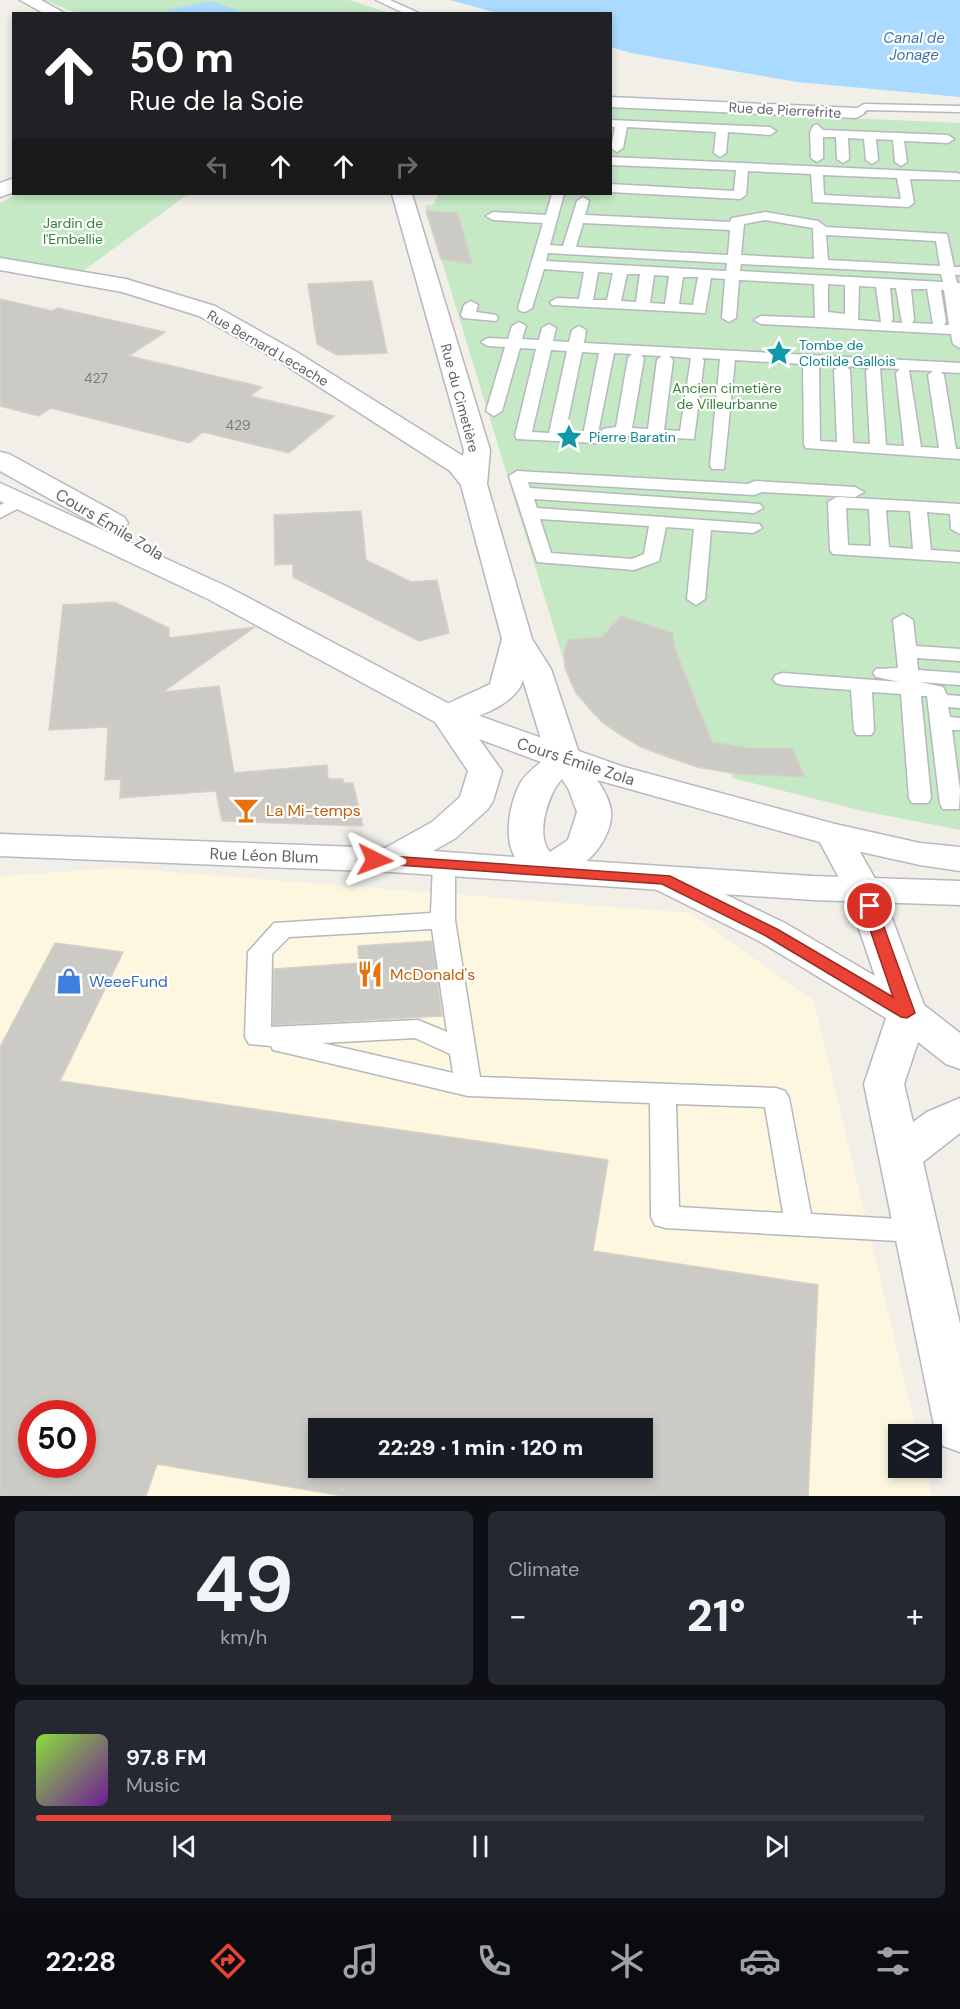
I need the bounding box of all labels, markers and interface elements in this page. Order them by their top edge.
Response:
water label: Canal de Jonage [883,28,945,65]
text: 50 m [129,30,234,85]
icon: ahead [30,36,108,114]
text: Rue de la Soie [129,83,304,118]
street label: Rue de Pierrefrite [728,98,842,122]
icon: left [201,150,234,183]
icon: ahead [264,150,297,183]
icon: ahead [327,150,360,183]
icon: right [390,150,423,183]
park label: Jardin de l'Embellie [43,214,103,248]
street label: Rue Bernard Lecache [204,306,332,390]
place label: Tombe de Clotilde Gallois [799,336,896,370]
place icon: Tombe de Clotilde Gallois [764,338,794,368]
street label: Rue du Cimetière [437,342,483,454]
house number: 427 [84,369,108,387]
park label: Ancien cimetière de Villeurbanne [672,379,782,413]
house number: 429 [225,416,251,434]
place icon: Pierre Baratin [554,422,584,452]
place label: Pierre Baratin [589,428,676,446]
street label: Cours Émile Zola [52,484,168,565]
street label: Cours Émile Zola [514,733,637,790]
bar icon: La Mi-temps [231,795,261,825]
place label: La Mi-temps [266,800,361,821]
position arrow [343,828,407,892]
street label: Rue Léon Blum [209,843,319,868]
pin [844,880,895,931]
icon: arrive [853,889,886,922]
restaurant icon: McDonald's [355,959,385,989]
place label: McDonald's [390,964,475,985]
shop icon: WeeeFund [54,966,84,996]
place label: WeeeFund [89,971,168,992]
speed limit sign: 50 [18,1400,96,1478]
map controls [888,1424,942,1478]
button: layers [888,1424,942,1478]
text: 22:29 · 1 min · 120 m [378,1433,583,1462]
text: 49 [194,1534,294,1635]
text: Climate [509,1556,579,1582]
text: 21° [687,1586,746,1645]
text: − [509,1594,527,1637]
text: + [906,1594,924,1637]
text: km/h [220,1624,267,1650]
text: 97.8 FM [126,1743,207,1772]
text: Music [126,1772,181,1798]
icon: previous [168,1830,201,1863]
icon: pause [464,1830,497,1863]
icon: next [760,1830,793,1863]
icon: directions [207,1940,249,1982]
icon: music [340,1940,382,1982]
icon: phone [473,1940,515,1982]
icon: climate [606,1940,648,1982]
icon: car [739,1940,781,1982]
icon: filters [872,1940,914,1982]
text: 22:28 [46,1944,116,1979]

